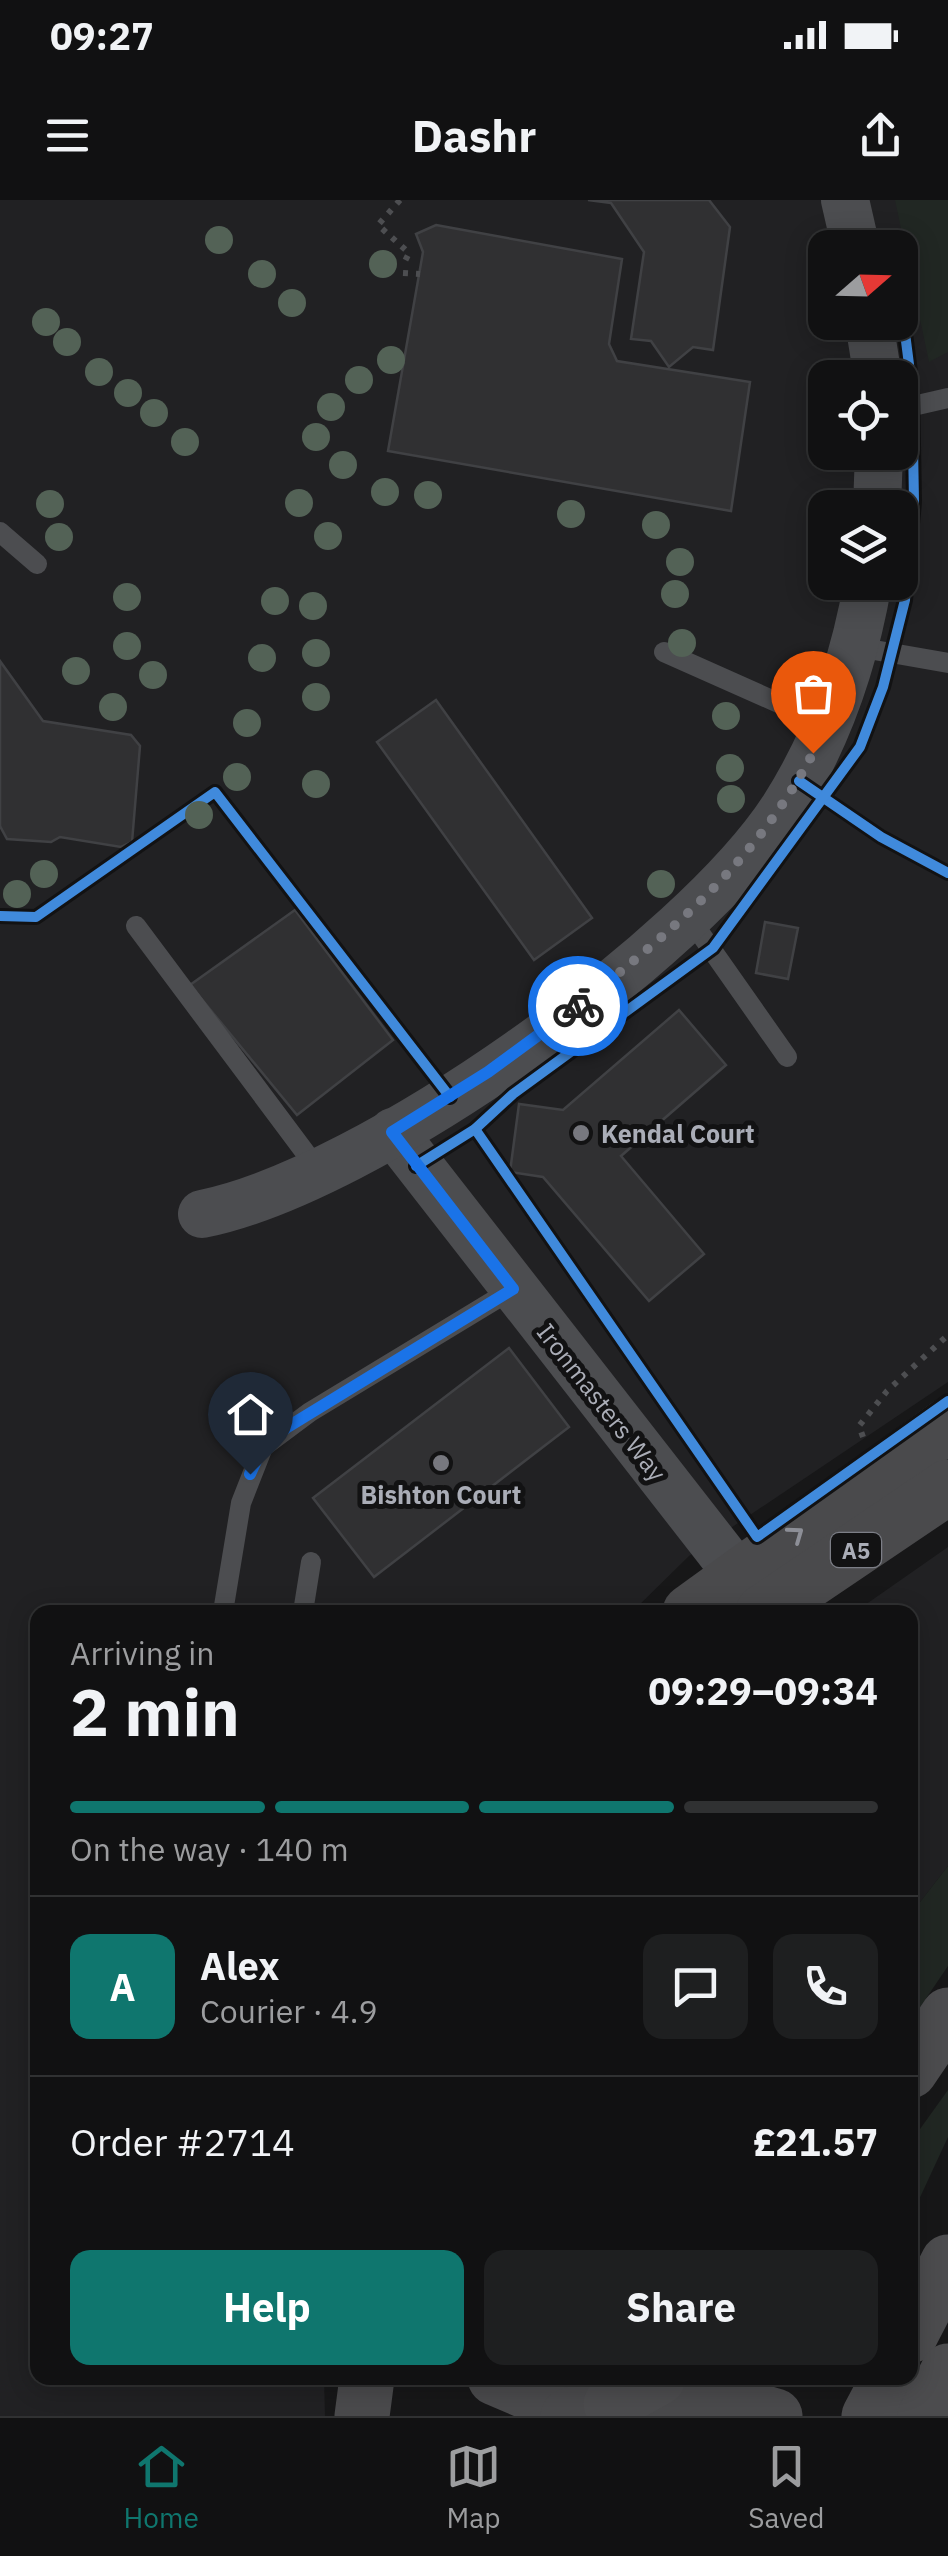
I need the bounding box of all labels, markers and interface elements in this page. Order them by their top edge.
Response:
text: 09:27 [50,11,154,60]
text: Dashr [412,106,536,164]
icon: menu [40,108,95,163]
icon: share [853,108,908,163]
north arrow [808,230,918,340]
map controls [808,230,918,600]
button: locate [808,360,918,470]
button: layers [808,490,918,600]
pin [771,651,856,754]
icon: bag [786,666,841,721]
courier [528,956,628,1056]
icon: bike [551,979,606,1034]
place label: Kendal Court [601,1117,755,1150]
marker: Kendal Court [570,1122,592,1144]
street label: Ironmasters Way [530,1316,674,1488]
pin [208,1372,293,1475]
icon: home [223,1387,278,1442]
marker: Bishton Court [430,1452,452,1474]
place label: Bishton Court [361,1478,521,1511]
one-way arrow [785,1528,804,1546]
road number: A5 [831,1533,881,1567]
text: Arriving in [70,1632,215,1674]
text: 09:29–09:34 [648,1666,878,1715]
text: 2 min [70,1669,240,1754]
text: On the way · 140 m [70,1828,349,1870]
button: chat [643,1934,748,2039]
button: phone [773,1934,878,2039]
text: Alex [200,1941,280,1990]
text: A [109,1962,136,2011]
text: Courier · 4.9 [200,1990,378,2032]
text: Order #2714 [70,2117,295,2166]
text: £21.57 [753,2117,878,2166]
button: Help [70,2250,464,2365]
button: Share [484,2250,878,2365]
tab: Home [124,2439,199,2536]
tab: Map [446,2439,501,2536]
tab: Saved [748,2439,824,2536]

